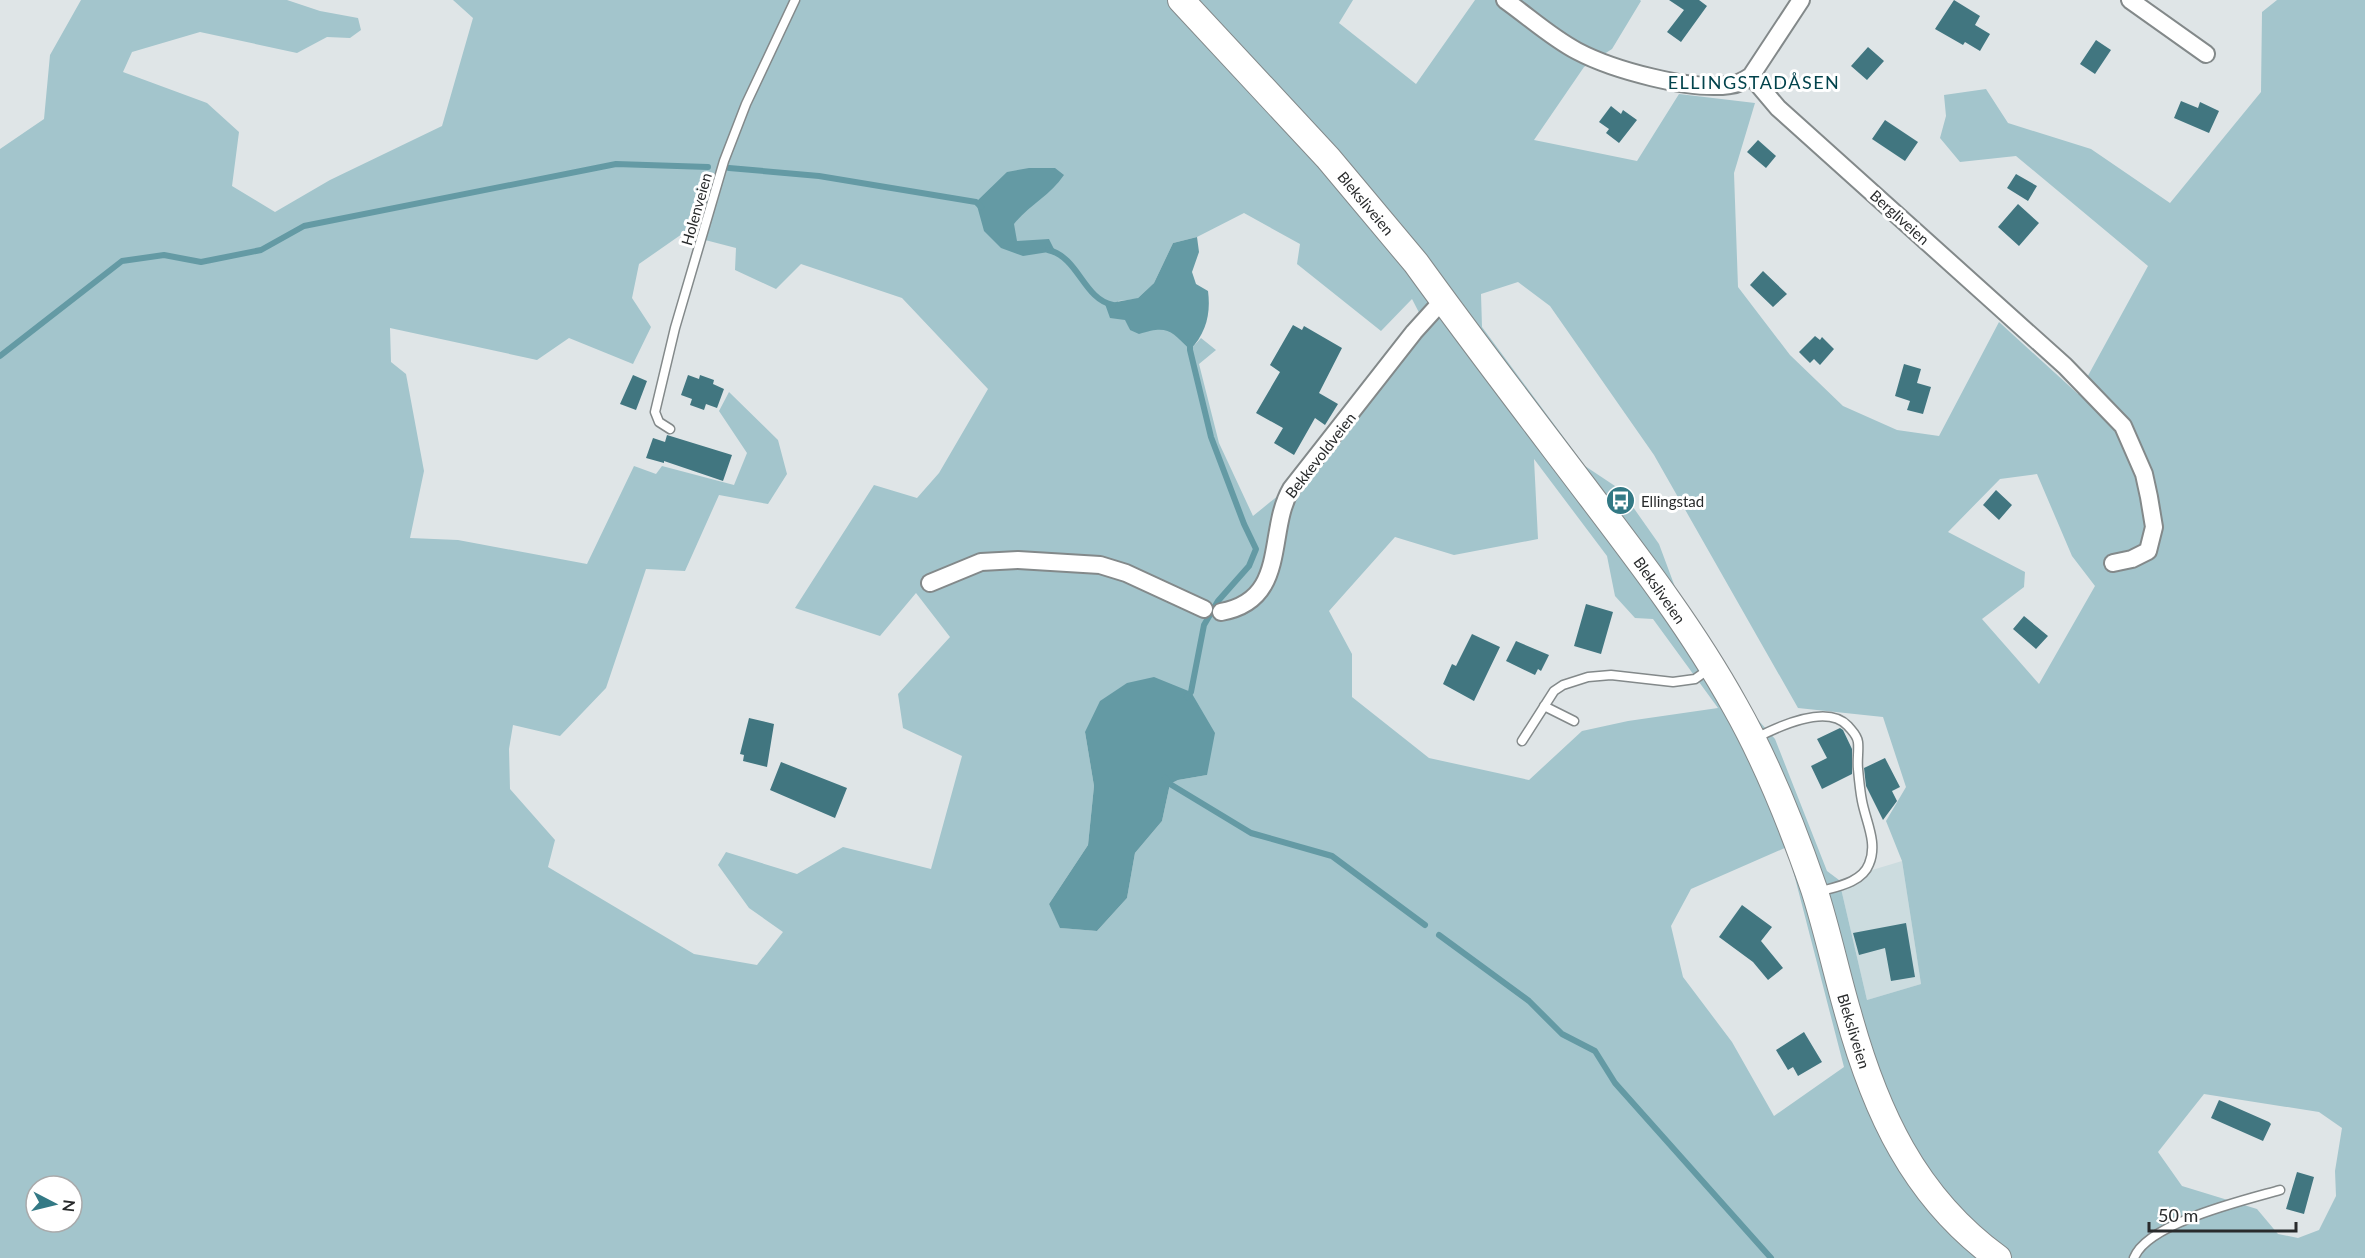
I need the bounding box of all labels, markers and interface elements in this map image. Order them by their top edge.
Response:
district label: ELLINGSTADÅSEN [1668,71,1840,93]
street label: Bleksliveien [1334,167,1398,239]
street label: Holenveien [677,171,715,247]
street label: Bergliveien [1867,186,1933,248]
street label: Bekkevoldveien [1281,409,1359,501]
bus stop icon: Ellingstad [1604,485,1636,517]
place label: Ellingstad [1641,492,1704,510]
street label: Bleksliveien [1630,553,1690,627]
street label: Bleksliveien [1834,991,1874,1071]
north arrow [24,1174,84,1234]
scale bar [2149,1195,2296,1233]
text: N [59,1199,80,1213]
text: 50 m [2158,1204,2198,1226]

